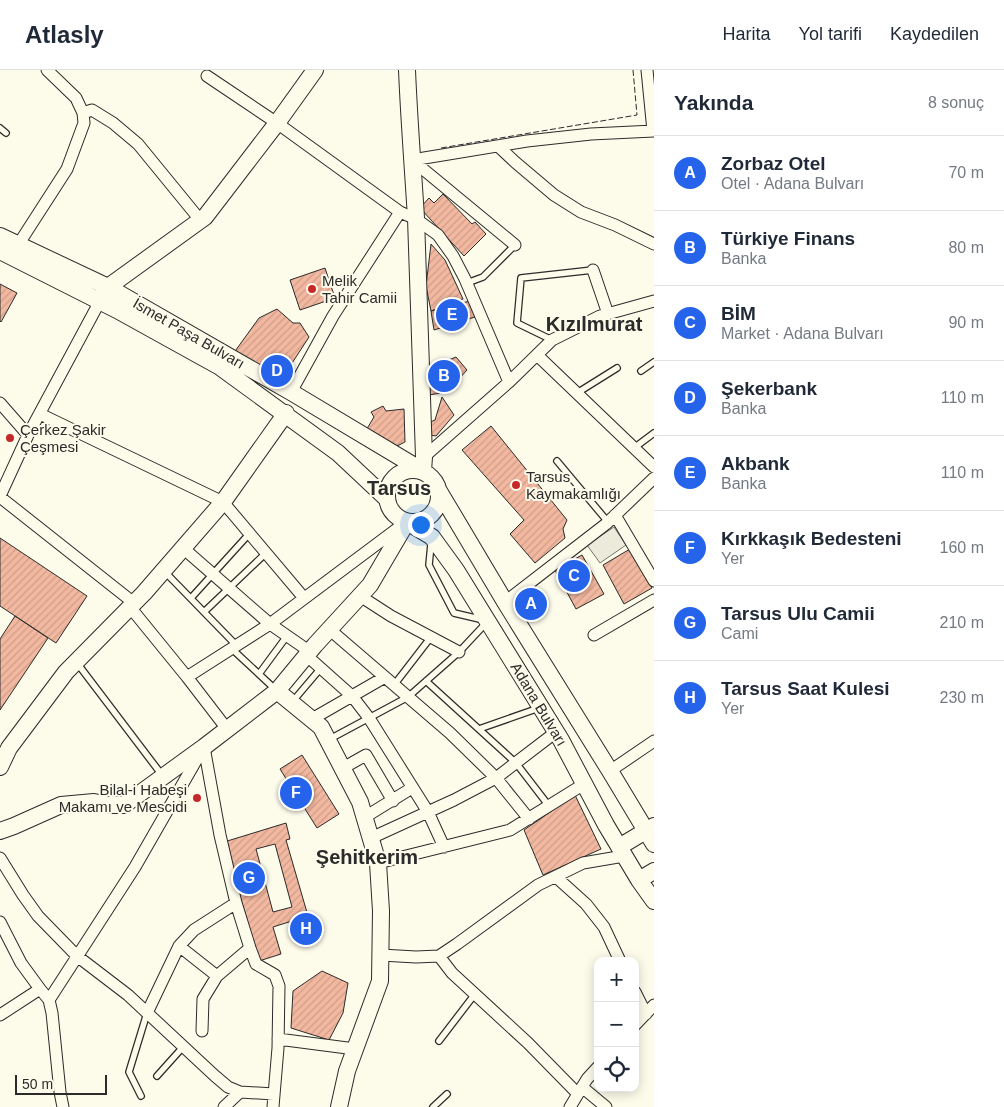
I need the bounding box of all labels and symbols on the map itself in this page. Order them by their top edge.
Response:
place label: Melik Tahir Camii [322,272,397,306]
marker: Melik Tahir Camii [306,283,318,295]
street label: İsmet Paşa Bulvarı [130,294,248,372]
pin: E [436,296,468,334]
district label: Kızılmurat [546,313,643,335]
pin: D [261,352,293,390]
pin: B [428,357,460,395]
place label: Çerkez Şakir Çeşmesi [20,421,106,455]
marker: Çerkez Şakir Çeşmesi [4,432,16,444]
place label: Tarsus Kaymakamlığı [526,468,621,502]
district label: Tarsus [367,477,431,499]
marker: Tarsus Kaymakamlığı [510,479,522,491]
your location [408,512,434,538]
pin: C [558,557,590,595]
pin: A [515,585,547,623]
street label: Adana Bulvarı [507,659,571,749]
pin: F [280,774,312,812]
place label: Bilal-i Habeşi Makamı ve Mescidi [59,781,187,815]
marker: Bilal-i Habeşi Makamı ve Mescidi [191,792,203,804]
district label: Şehitkerim [316,846,418,868]
pin: G [233,859,265,897]
pin: H [290,910,322,948]
scale bar [15,1072,108,1095]

